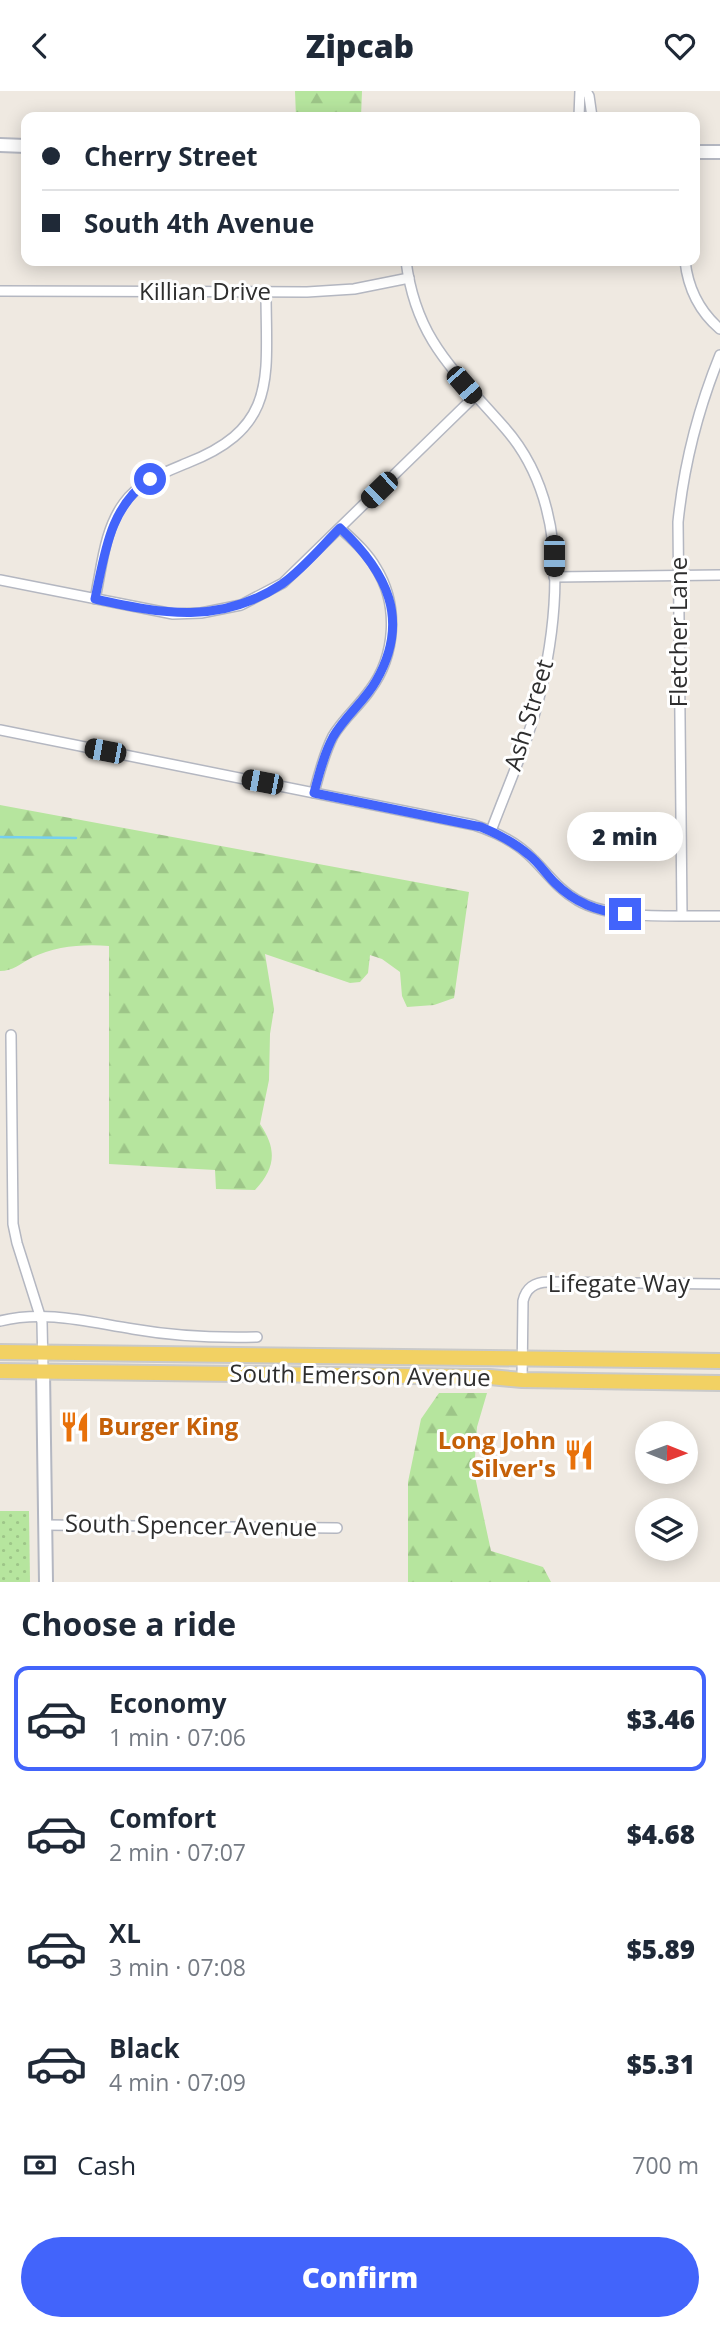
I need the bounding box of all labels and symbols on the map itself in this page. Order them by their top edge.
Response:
street label: Killian Drive [139,274,271,307]
car [443,362,486,408]
route start [134,463,166,495]
car [357,468,402,512]
car [544,535,565,577]
street label: Fletcher Lane [661,557,694,707]
street label: Ash Street [495,655,560,774]
car [83,737,128,765]
car [240,768,285,796]
callout: 2 min [567,813,683,861]
route end [609,898,641,930]
street label: Lifegate Way [548,1266,691,1299]
street label: South Emerson Avenue [229,1356,491,1393]
place label: Burger King [98,1409,239,1442]
restaurant icon: Burger King [58,1410,92,1444]
north arrow [635,1421,698,1484]
place label: Long John Silver's [438,1423,556,1484]
restaurant icon: Long John Silver's [562,1438,596,1472]
street label: South Spencer Avenue [65,1506,318,1543]

